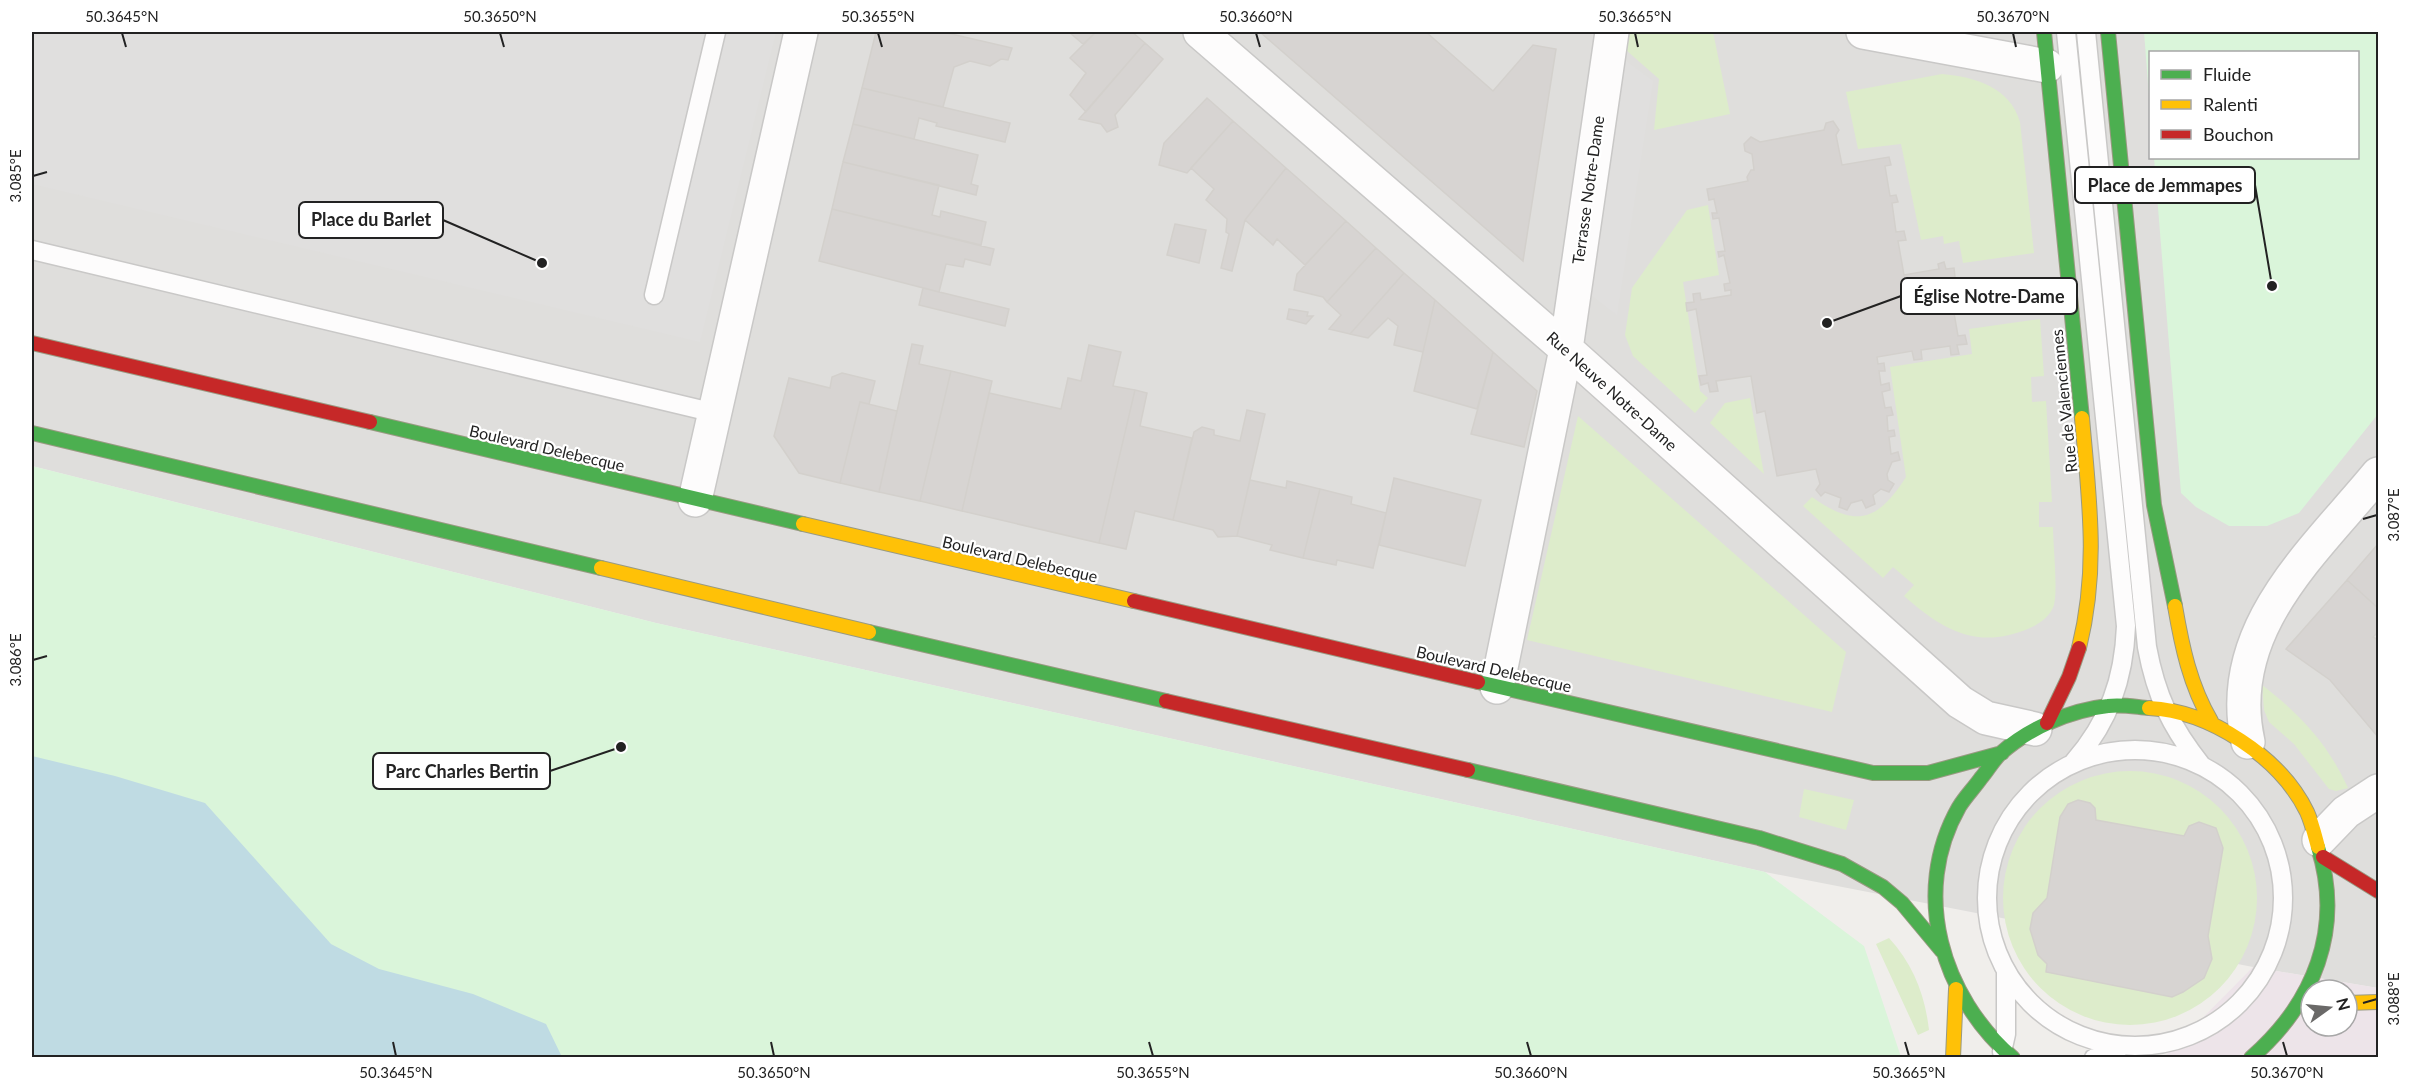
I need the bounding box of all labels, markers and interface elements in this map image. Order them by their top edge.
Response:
text: 50.3645°N [85,7,159,25]
text: 50.3650°N [463,7,537,25]
text: 50.3655°N [841,7,915,25]
text: 50.3660°N [1219,7,1293,25]
text: 50.3665°N [1598,7,1672,25]
text: 50.3670°N [1976,7,2050,25]
legend [2149,51,2359,159]
text: Fluide [2203,63,2251,85]
text: Ralenti [2203,93,2258,115]
street label: Terrasse Notre-Dame [1568,114,1607,265]
text: Bouchon [2203,123,2274,145]
text: 3.085°E [6,149,24,203]
callout: Place de Jemmapes [2075,167,2255,203]
text: Place de Jemmapes [2088,174,2243,196]
callout: Place du Barlet [299,202,443,238]
text: Place du Barlet [311,208,431,230]
callout: Église Notre-Dame [1901,278,2077,314]
text: Église Notre-Dame [1913,285,2065,307]
street label: Rue Neuve Notre-Dame [1543,327,1682,454]
street label: Rue de Valenciennes [2047,328,2080,474]
street label: Boulevard Delebecque [468,420,627,475]
text: 3.087°E [2384,488,2402,542]
street label: Boulevard Delebecque [941,531,1100,586]
text: 3.086°E [6,633,24,687]
street label: Boulevard Delebecque [1415,641,1574,696]
callout: Parc Charles Bertin [373,753,550,789]
text: Parc Charles Bertin [385,760,539,782]
text: 3.088°E [2384,972,2402,1026]
north arrow [2299,978,2359,1038]
text: N [2333,996,2355,1012]
text: 50.3645°N [359,1063,433,1081]
text: 50.3650°N [737,1063,811,1081]
text: 50.3655°N [1116,1063,1190,1081]
text: 50.3660°N [1494,1063,1568,1081]
text: 50.3665°N [1872,1063,1946,1081]
text: 50.3670°N [2250,1063,2324,1081]

